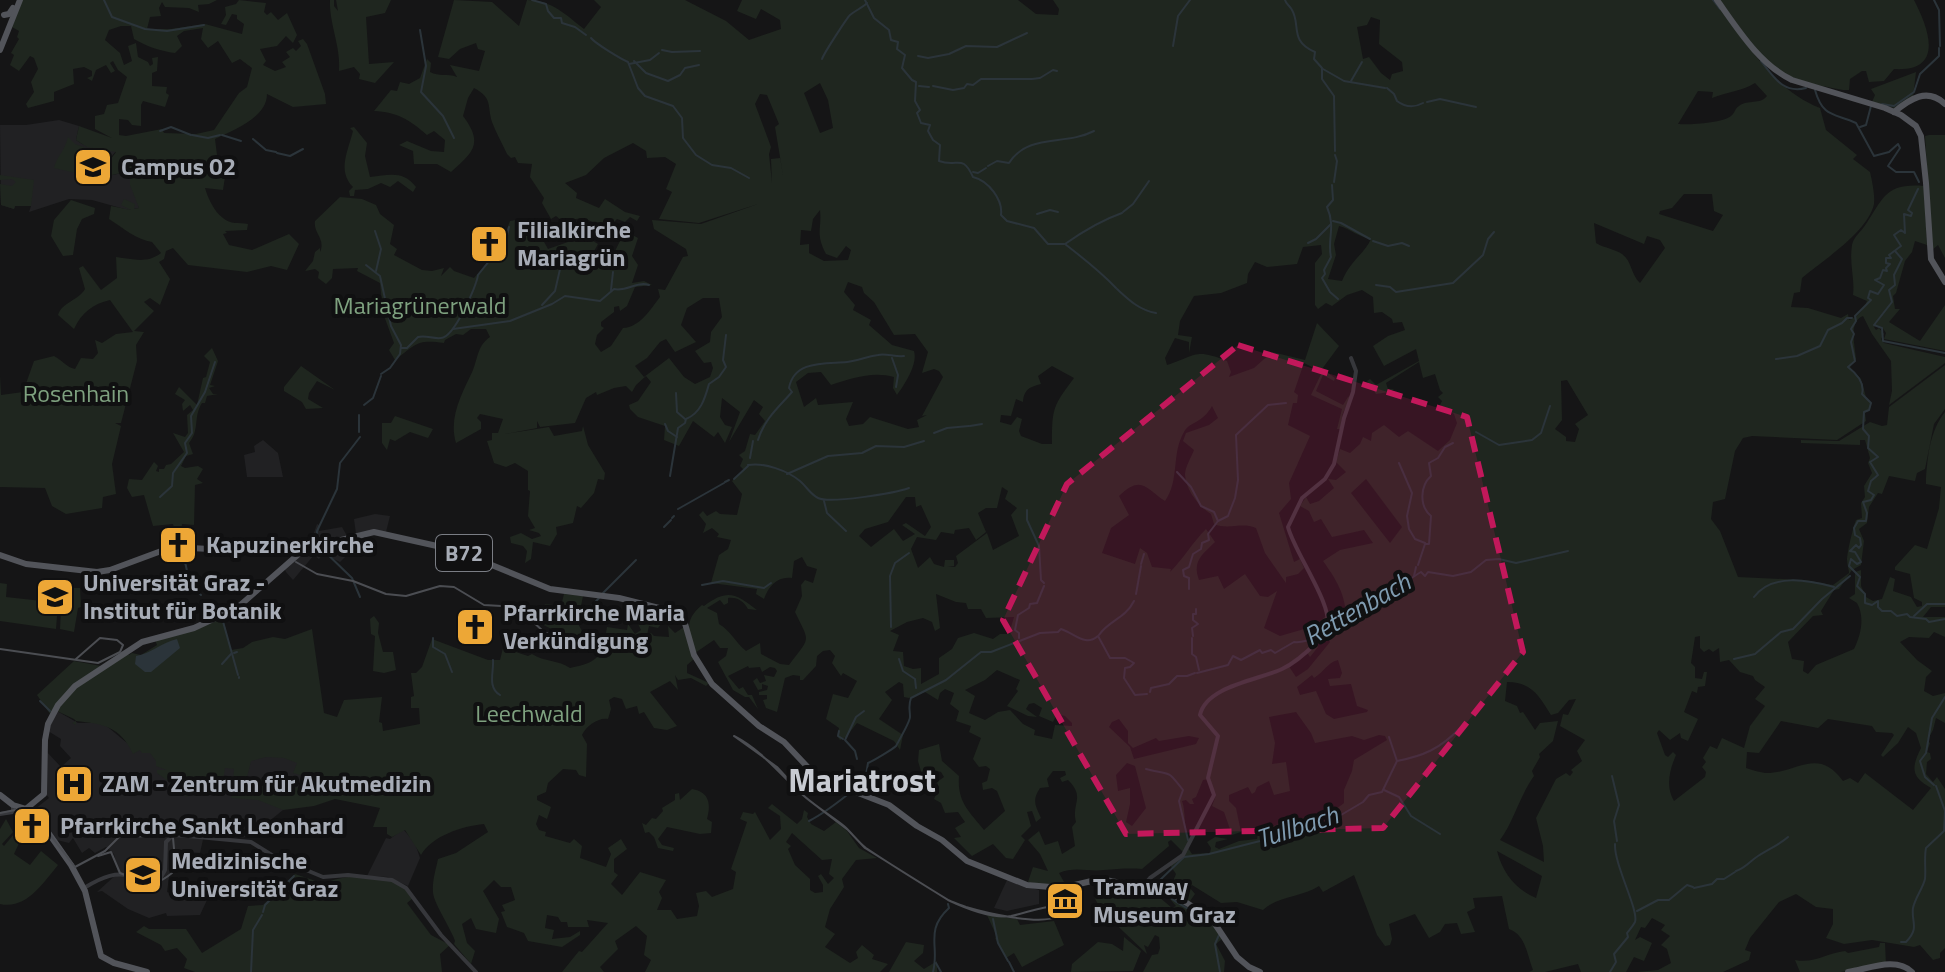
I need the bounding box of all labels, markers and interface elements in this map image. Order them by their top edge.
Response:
school or university icon: Campus 02 [72,146,114,188]
place label: Campus 02 [121,148,236,184]
place label: Filialkirche Mariagrün [517,211,631,275]
church icon: Filialkirche Mariagrün [468,223,510,265]
park label: Mariagrünerwald [334,287,506,323]
park label: Rosenhain [23,375,129,411]
church icon: Kapuzinerkirche [157,524,199,566]
place label: Kapuzinerkirche [206,526,374,562]
road number: B72 [436,535,492,571]
water label: Rettenbach [1296,562,1418,655]
place label: Universität Graz - Institut für Botanik [83,564,282,628]
school or university icon: Universität Graz - Institut für Botanik [34,576,76,618]
place label: Pfarrkirche Maria Verkündigung [503,594,685,658]
church icon: Pfarrkirche Maria Verkündigung [454,606,496,648]
park label: Leechwald [475,695,583,731]
district label: Mariatrost [788,756,936,804]
hospital icon: ZAM - Zentrum für Akutmedizin [53,763,95,805]
place label: ZAM - Zentrum für Akutmedizin [102,765,432,801]
water label: Tullbach [1251,795,1344,858]
church icon: Pfarrkirche Sankt Leonhard [11,805,53,847]
place label: Pfarrkirche Sankt Leonhard [60,807,344,843]
place label: Medizinische Universität Graz [171,842,338,906]
school or university icon: Medizinische Universität Graz [122,854,164,896]
place label: Tramway Museum Graz [1093,868,1236,932]
museum icon: Tramway Museum Graz [1044,880,1086,922]

